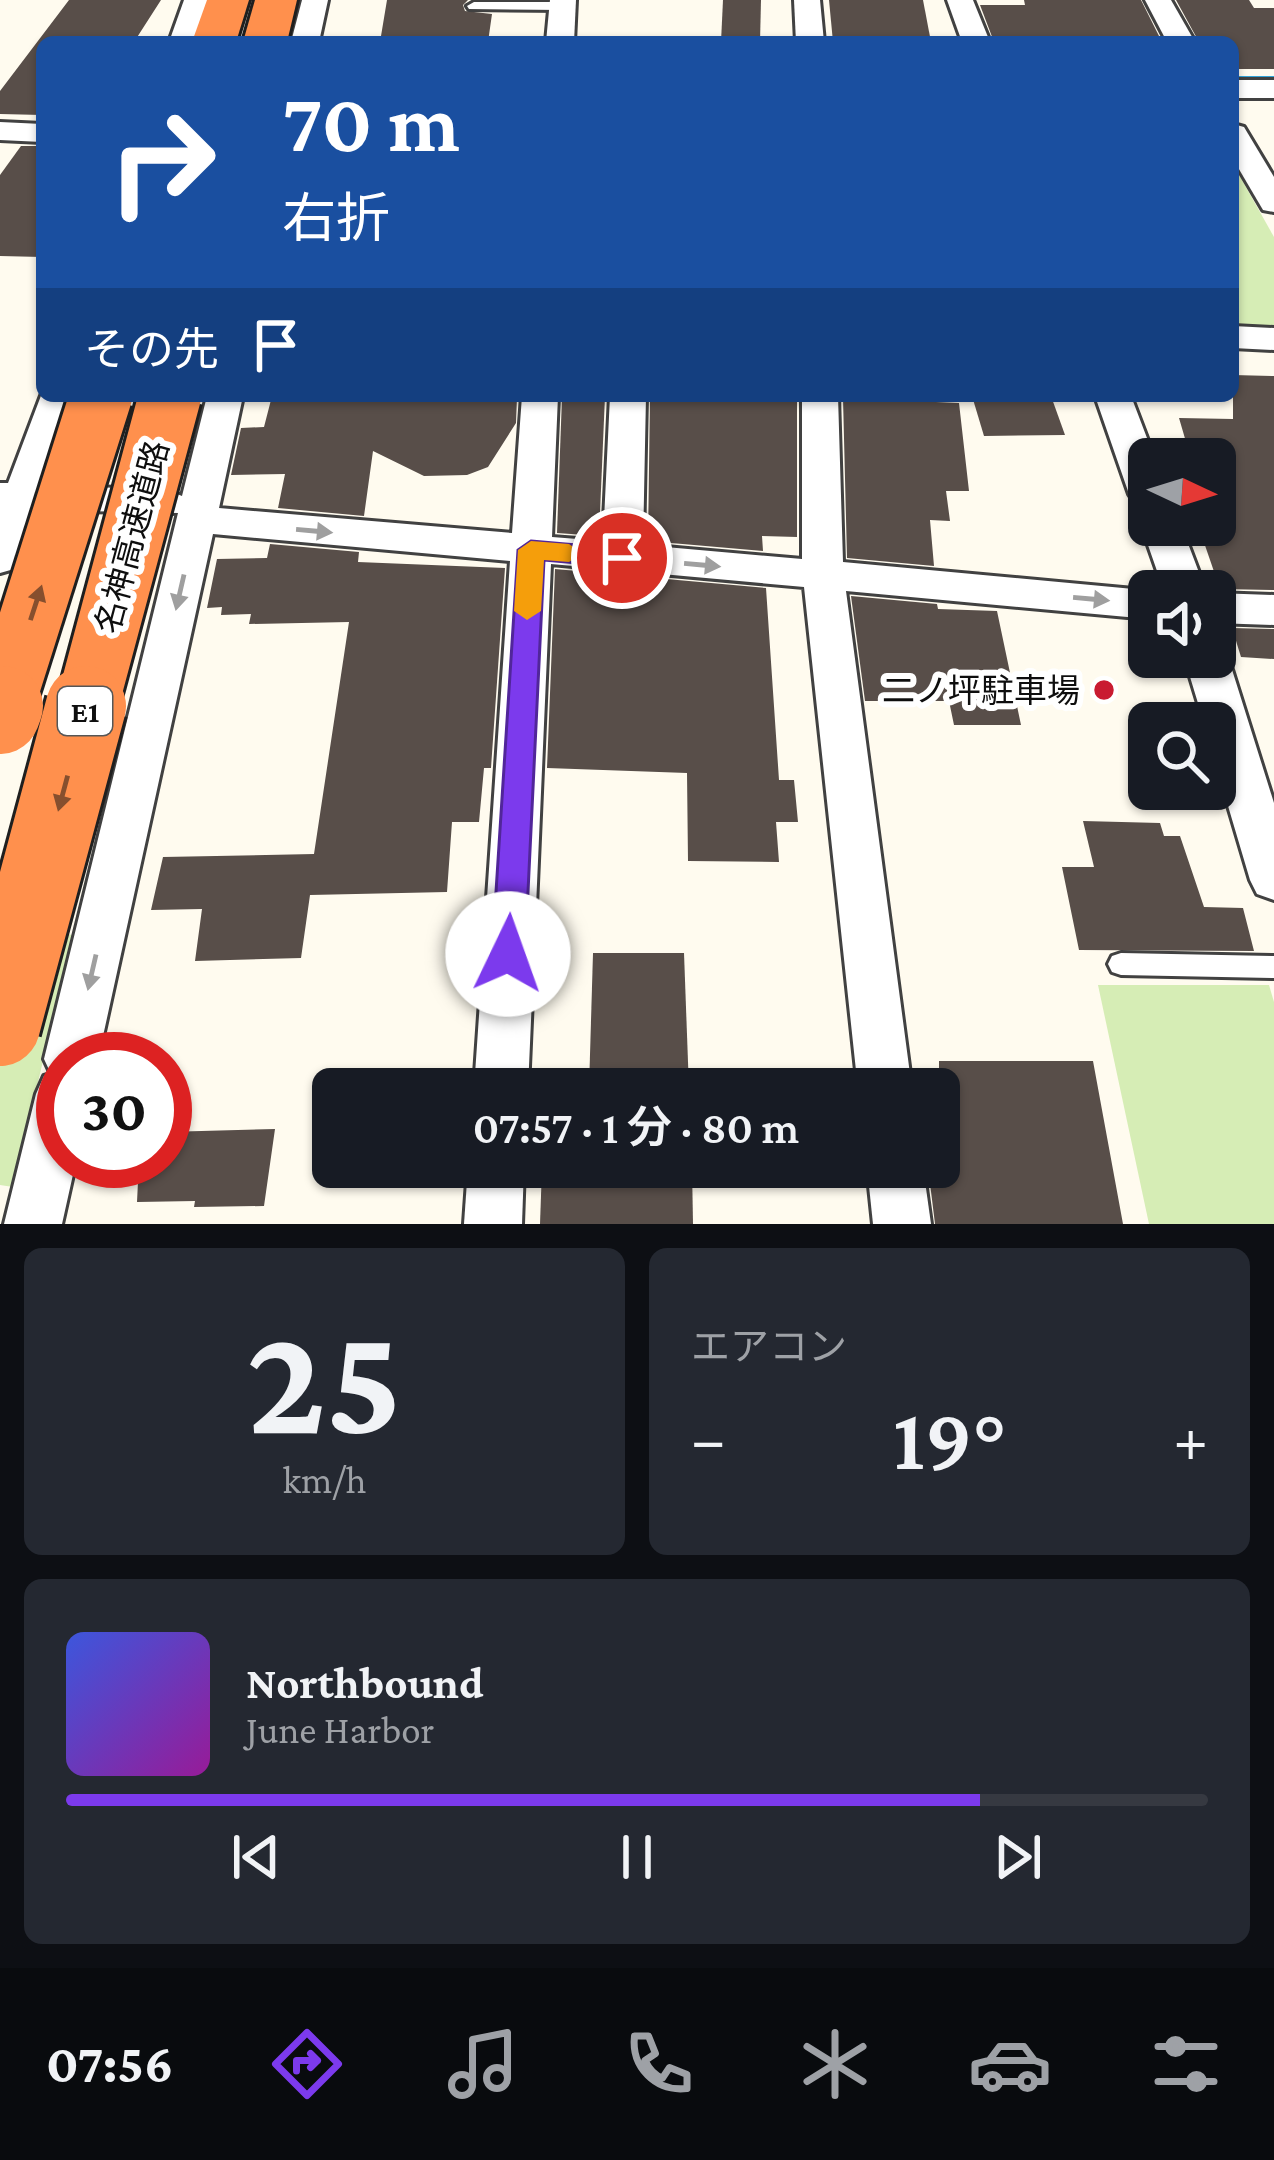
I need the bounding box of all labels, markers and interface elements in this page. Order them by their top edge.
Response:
text: 70 m [282,76,460,169]
icon: right [84,84,240,240]
text: 右折 [282,189,390,249]
icon: arrive [243,312,309,378]
text: その先 [84,325,219,375]
street label: 名神高速道路 [89,437,175,637]
north arrow [1128,438,1236,546]
map controls [1128,438,1236,810]
pin [571,507,673,609]
one-way arrow [296,522,333,541]
icon: arrive [589,525,655,591]
one-way arrow [684,555,721,574]
button: sound [1128,570,1236,678]
one-way arrow [170,574,189,611]
one-way arrow [27,584,46,621]
one-way arrow [1073,589,1110,608]
place label: 二ノ坪駐車場 [882,672,1080,709]
marker: 二ノ坪駐車場 [1091,677,1117,703]
road number: E1 [58,687,112,735]
button: search [1128,702,1236,810]
one-way arrow [53,775,72,812]
position arrow [445,891,571,1017]
one-way arrow [81,953,100,991]
speed limit sign: 30 [36,1032,192,1188]
text: 07:57 · 1 分 · 80 m [473,1103,799,1153]
text: 25 [247,1293,403,1467]
text: エアコン [691,1325,847,1368]
text: 19° [893,1388,1006,1488]
text: − [691,1402,726,1475]
text: + [1173,1402,1208,1475]
text: km/h [282,1458,367,1501]
text: Northbound [246,1658,484,1708]
text: June Harbor [246,1708,434,1751]
icon: previous [223,1824,289,1890]
icon: pause [604,1824,670,1890]
icon: next [985,1824,1051,1890]
icon: directions [265,2022,349,2106]
icon: music [441,2022,525,2106]
icon: phone [617,2022,701,2106]
icon: climate [793,2022,877,2106]
icon: car [968,2022,1052,2106]
icon: filters [1144,2022,1228,2106]
text: 07:56 [46,2034,173,2094]

